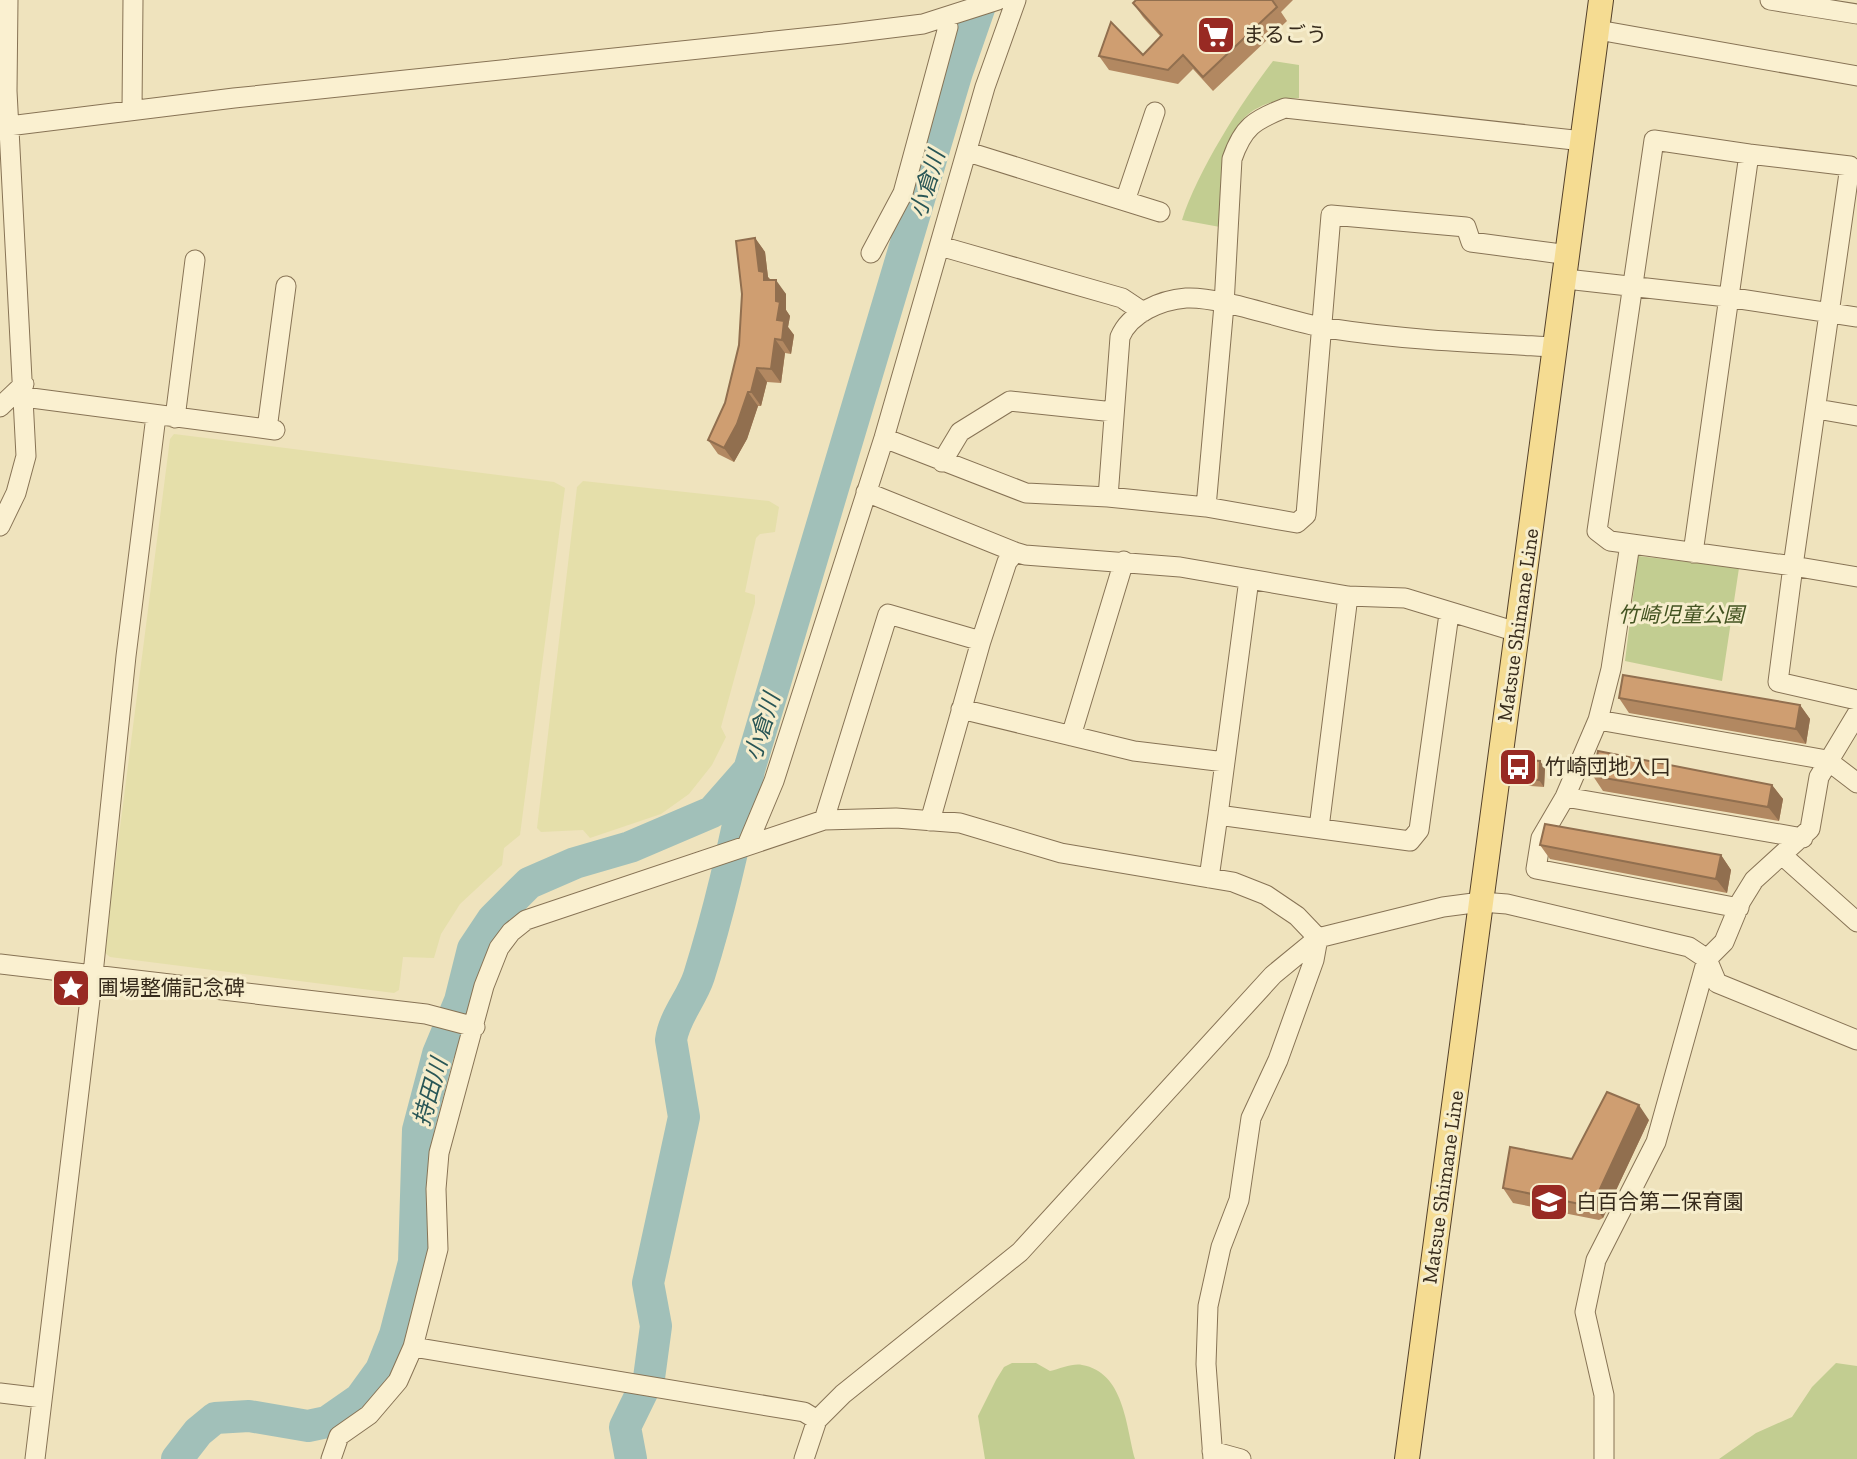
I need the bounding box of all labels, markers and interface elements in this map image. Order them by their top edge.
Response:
supermarket icon: まるごう [1195,14,1237,56]
place label: まるごう [1243,22,1327,47]
water label: 小倉川 [904,144,951,221]
street label: Matsue Shimane Line [1492,527,1543,723]
park label: 竹崎児童公園 [1618,602,1747,627]
water label: 小倉川 [739,687,786,764]
bus stop icon: 竹崎団地入口 [1497,746,1539,788]
place label: 竹崎団地入口 [1545,754,1671,779]
place icon: 圃場整備記念碑 [50,967,92,1009]
place label: 圃場整備記念碑 [98,975,245,1000]
water label: 持田川 [407,1052,454,1129]
street label: Matsue Shimane Line [1417,1089,1468,1285]
school or university icon: 白百合第二保育園 [1528,1181,1570,1223]
place label: 白百合第二保育園 [1576,1189,1744,1214]

